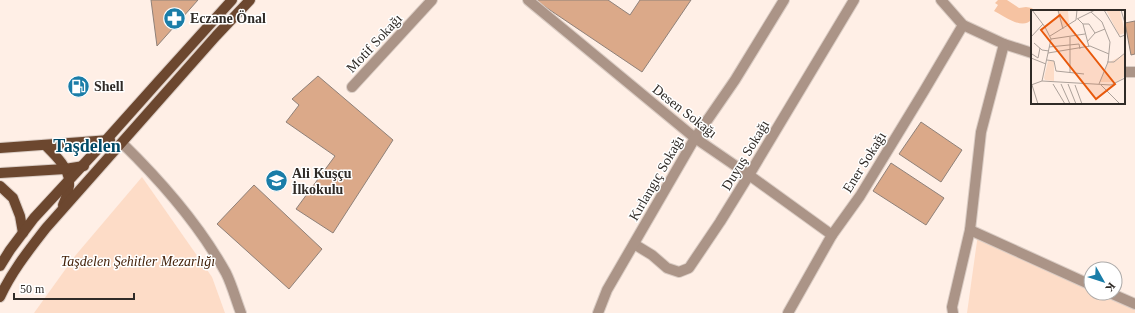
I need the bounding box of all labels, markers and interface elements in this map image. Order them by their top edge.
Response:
pharmacy icon: Eczane Önal [161,5,187,31]
place label: Eczane Önal [190,10,266,26]
inset map [1031,10,1125,104]
street label: Motif Sokağı [344,11,405,76]
fuel station icon: Shell [66,73,92,99]
place label: Shell [94,79,124,94]
street label: Desen Sokağı [650,82,720,141]
street label: Duyuş Sokağı [719,117,772,193]
street label: Ener Sokağı [840,129,889,195]
street label: Kırlangıç Sokağı [626,133,687,223]
district label: Taşdelen [53,136,121,156]
place label: Ali Kuşçu İlkokulu [292,166,352,197]
school or university icon: Ali Kuşçu İlkokulu [264,168,290,194]
park label: Taşdelen Şehitler Mezarlığı [61,254,215,269]
north arrow [1083,261,1123,301]
scale bar [14,275,134,301]
text: K [1103,280,1118,295]
text: 50 m [20,282,45,296]

